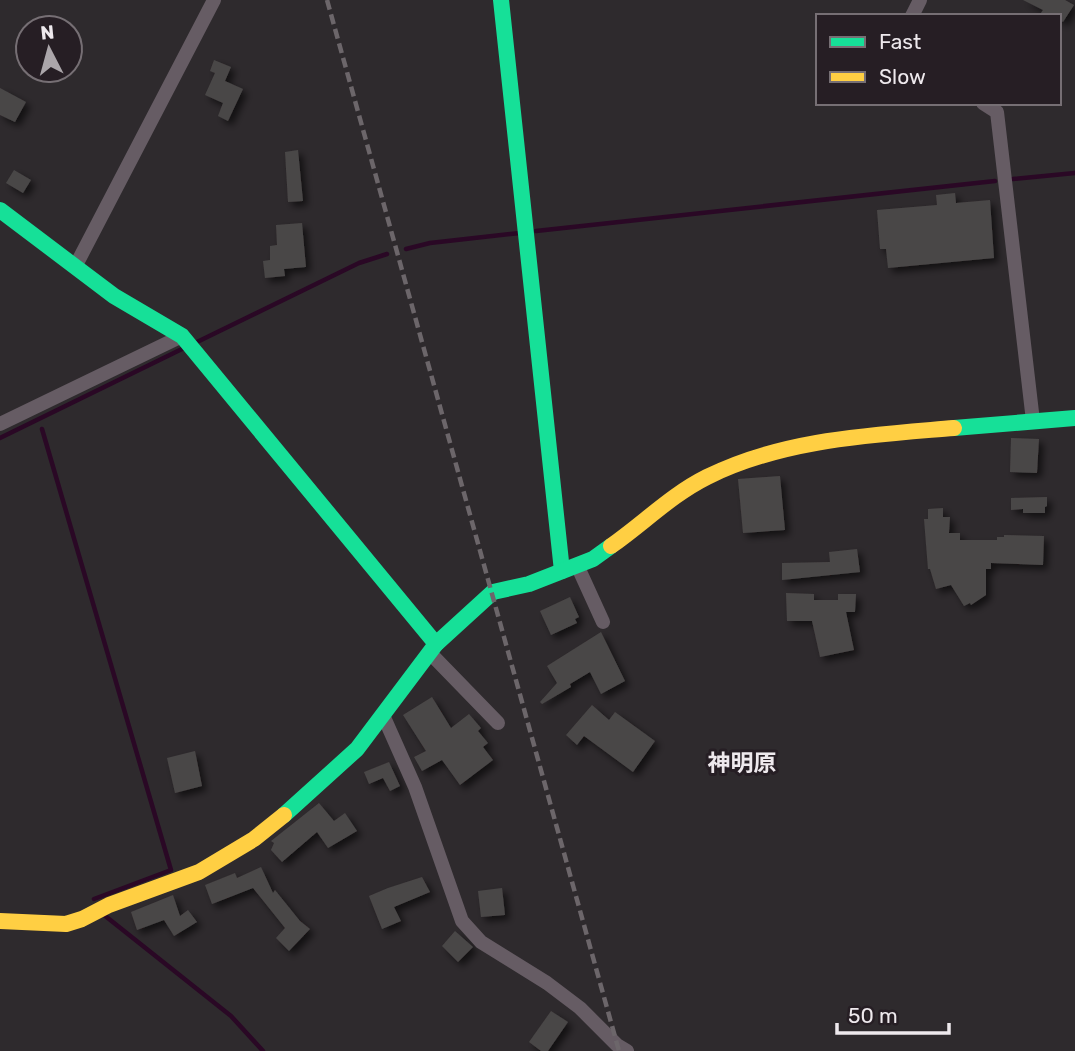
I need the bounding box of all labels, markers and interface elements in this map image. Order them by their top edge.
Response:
north arrow [14,14,84,84]
legend [816,14,1061,105]
text: N [39,20,55,45]
text: Fast [879,29,921,54]
text: Slow [879,64,926,89]
district label: 神明原 [708,749,777,777]
scale bar [837,992,949,1036]
text: 50 m [848,1003,898,1028]

